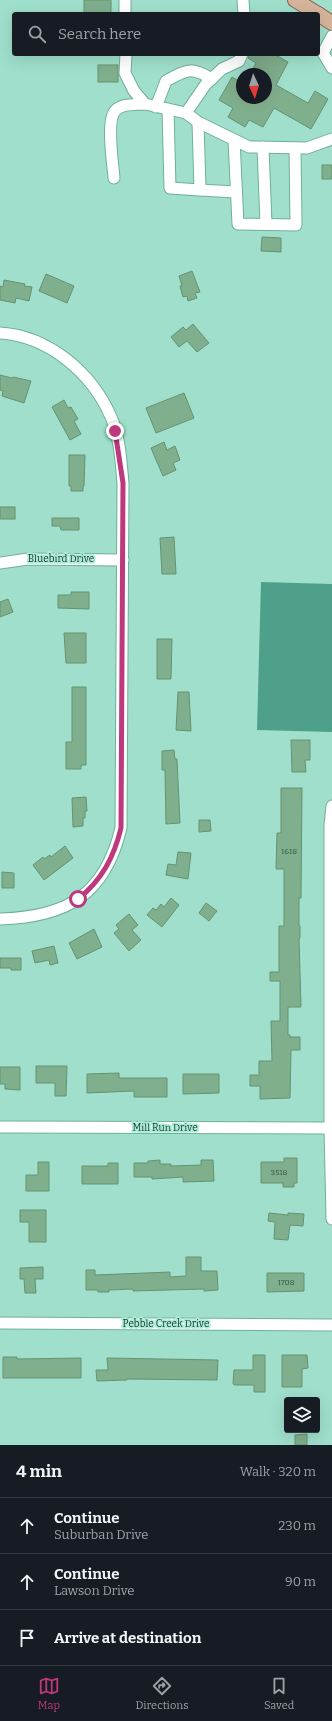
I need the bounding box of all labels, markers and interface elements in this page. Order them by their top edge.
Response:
search box [12,12,320,56]
icon: search [26,23,48,45]
text: Search here [58,25,141,43]
north arrow [236,68,272,104]
route end [106,422,124,440]
street label: Bluebird Drive [28,553,94,565]
house number: 1618 [281,847,297,856]
route start [69,890,87,908]
street label: Mill Run Drive [132,1122,198,1134]
house number: 3518 [271,1168,288,1177]
house number: 1708 [278,1278,295,1287]
street label: Pebble Creek Drive [123,1318,209,1330]
map controls [284,1397,320,1433]
button: layers [284,1397,320,1433]
text: 4 min [16,1461,62,1482]
text: Walk · 320 m [240,1464,316,1479]
text: Continue [54,1509,120,1527]
icon: ahead [16,1515,38,1537]
text: 230 m [278,1518,316,1533]
text: Suburban Drive [54,1527,148,1542]
text: Continue [54,1565,120,1583]
icon: ahead [16,1571,38,1593]
text: 90 m [285,1574,316,1589]
text: Lawson Drive [54,1583,134,1598]
icon: arrive [16,1627,38,1649]
text: Arrive at destination [54,1629,201,1647]
tab: Map [38,1675,60,1712]
tab: Directions [136,1675,188,1712]
tab: Saved [264,1675,294,1712]

